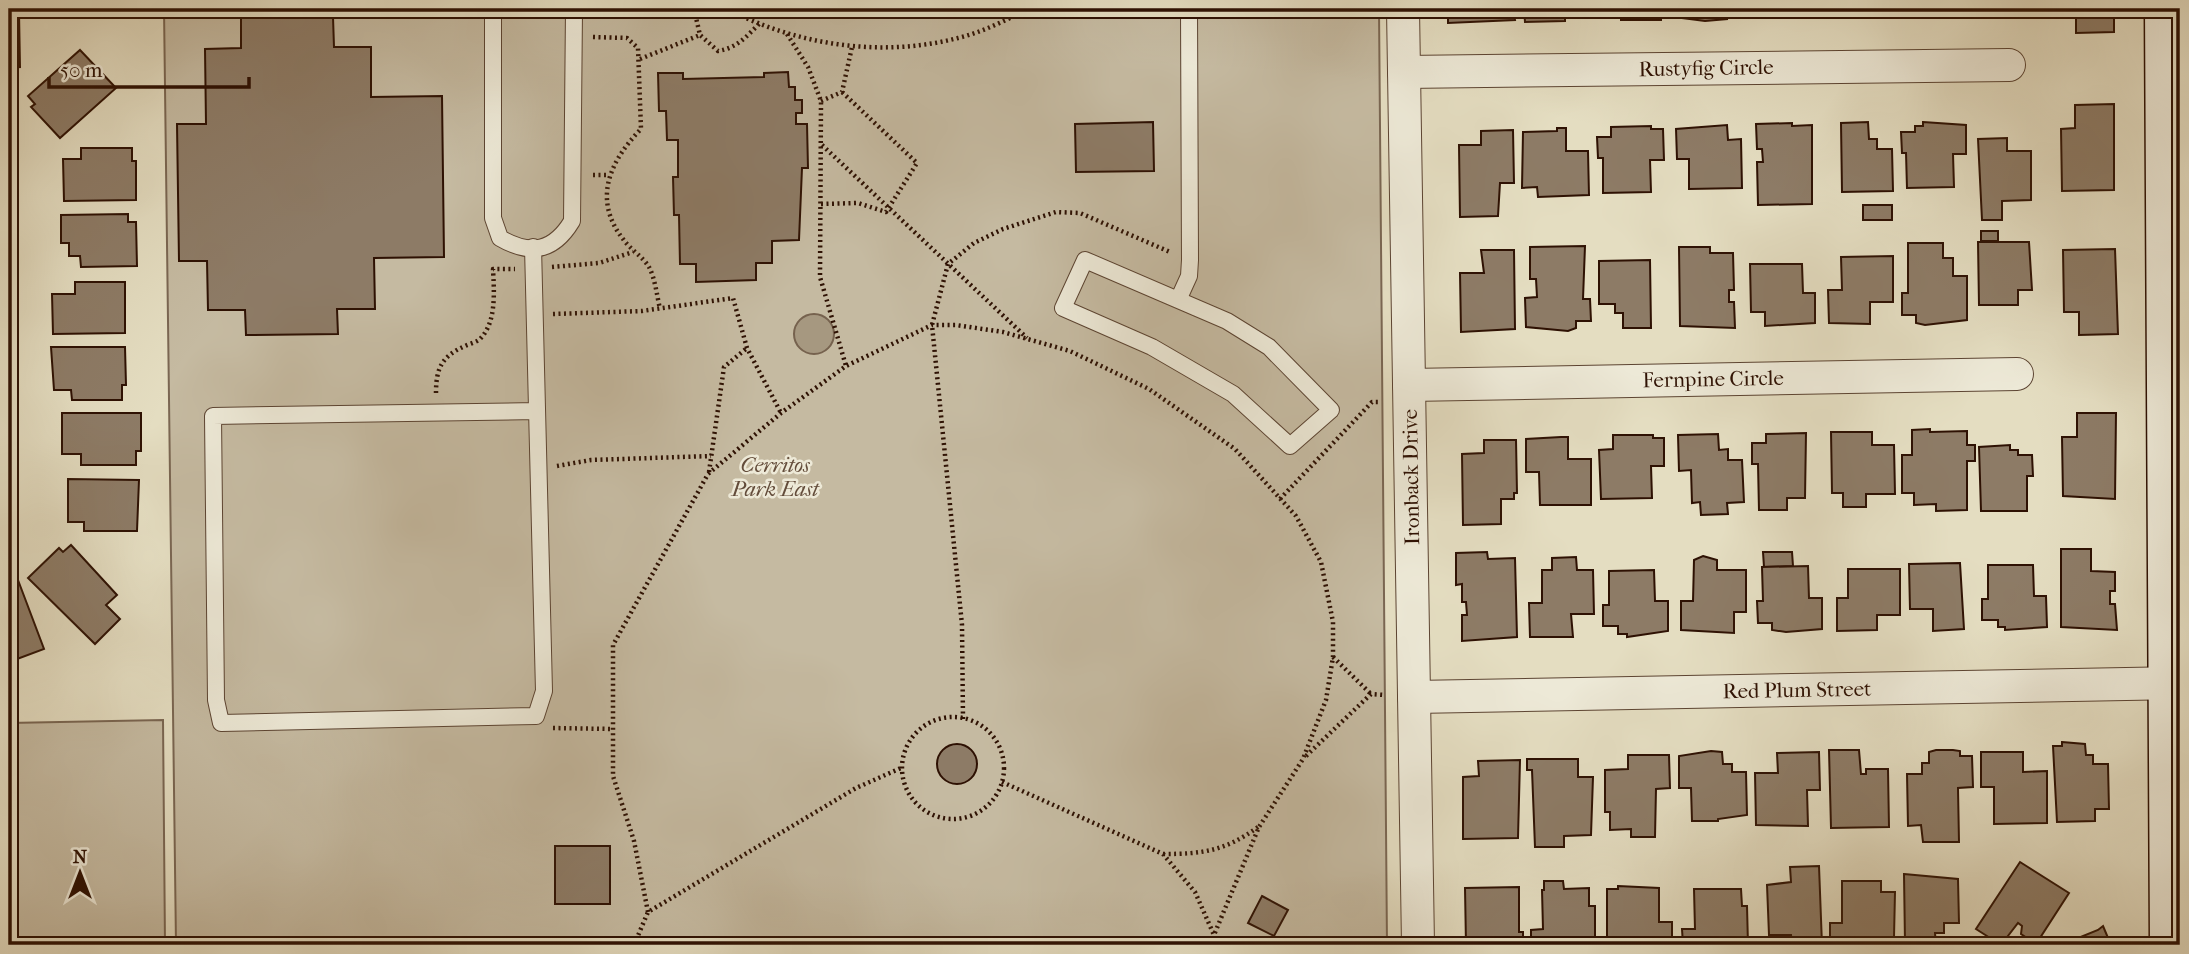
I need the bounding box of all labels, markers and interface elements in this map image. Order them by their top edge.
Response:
scale bar [49,46,248,90]
street label: Rustyfig Circle [1638,55,1774,81]
text: 50 m [60,58,103,82]
street label: Fernpine Circle [1642,366,1784,392]
street label: Ironback Drive [1398,409,1424,545]
park label: Cerritos Park East [730,453,820,501]
street label: Red Plum Street [1722,677,1872,703]
north arrow [46,838,116,908]
text: N [73,846,88,868]

